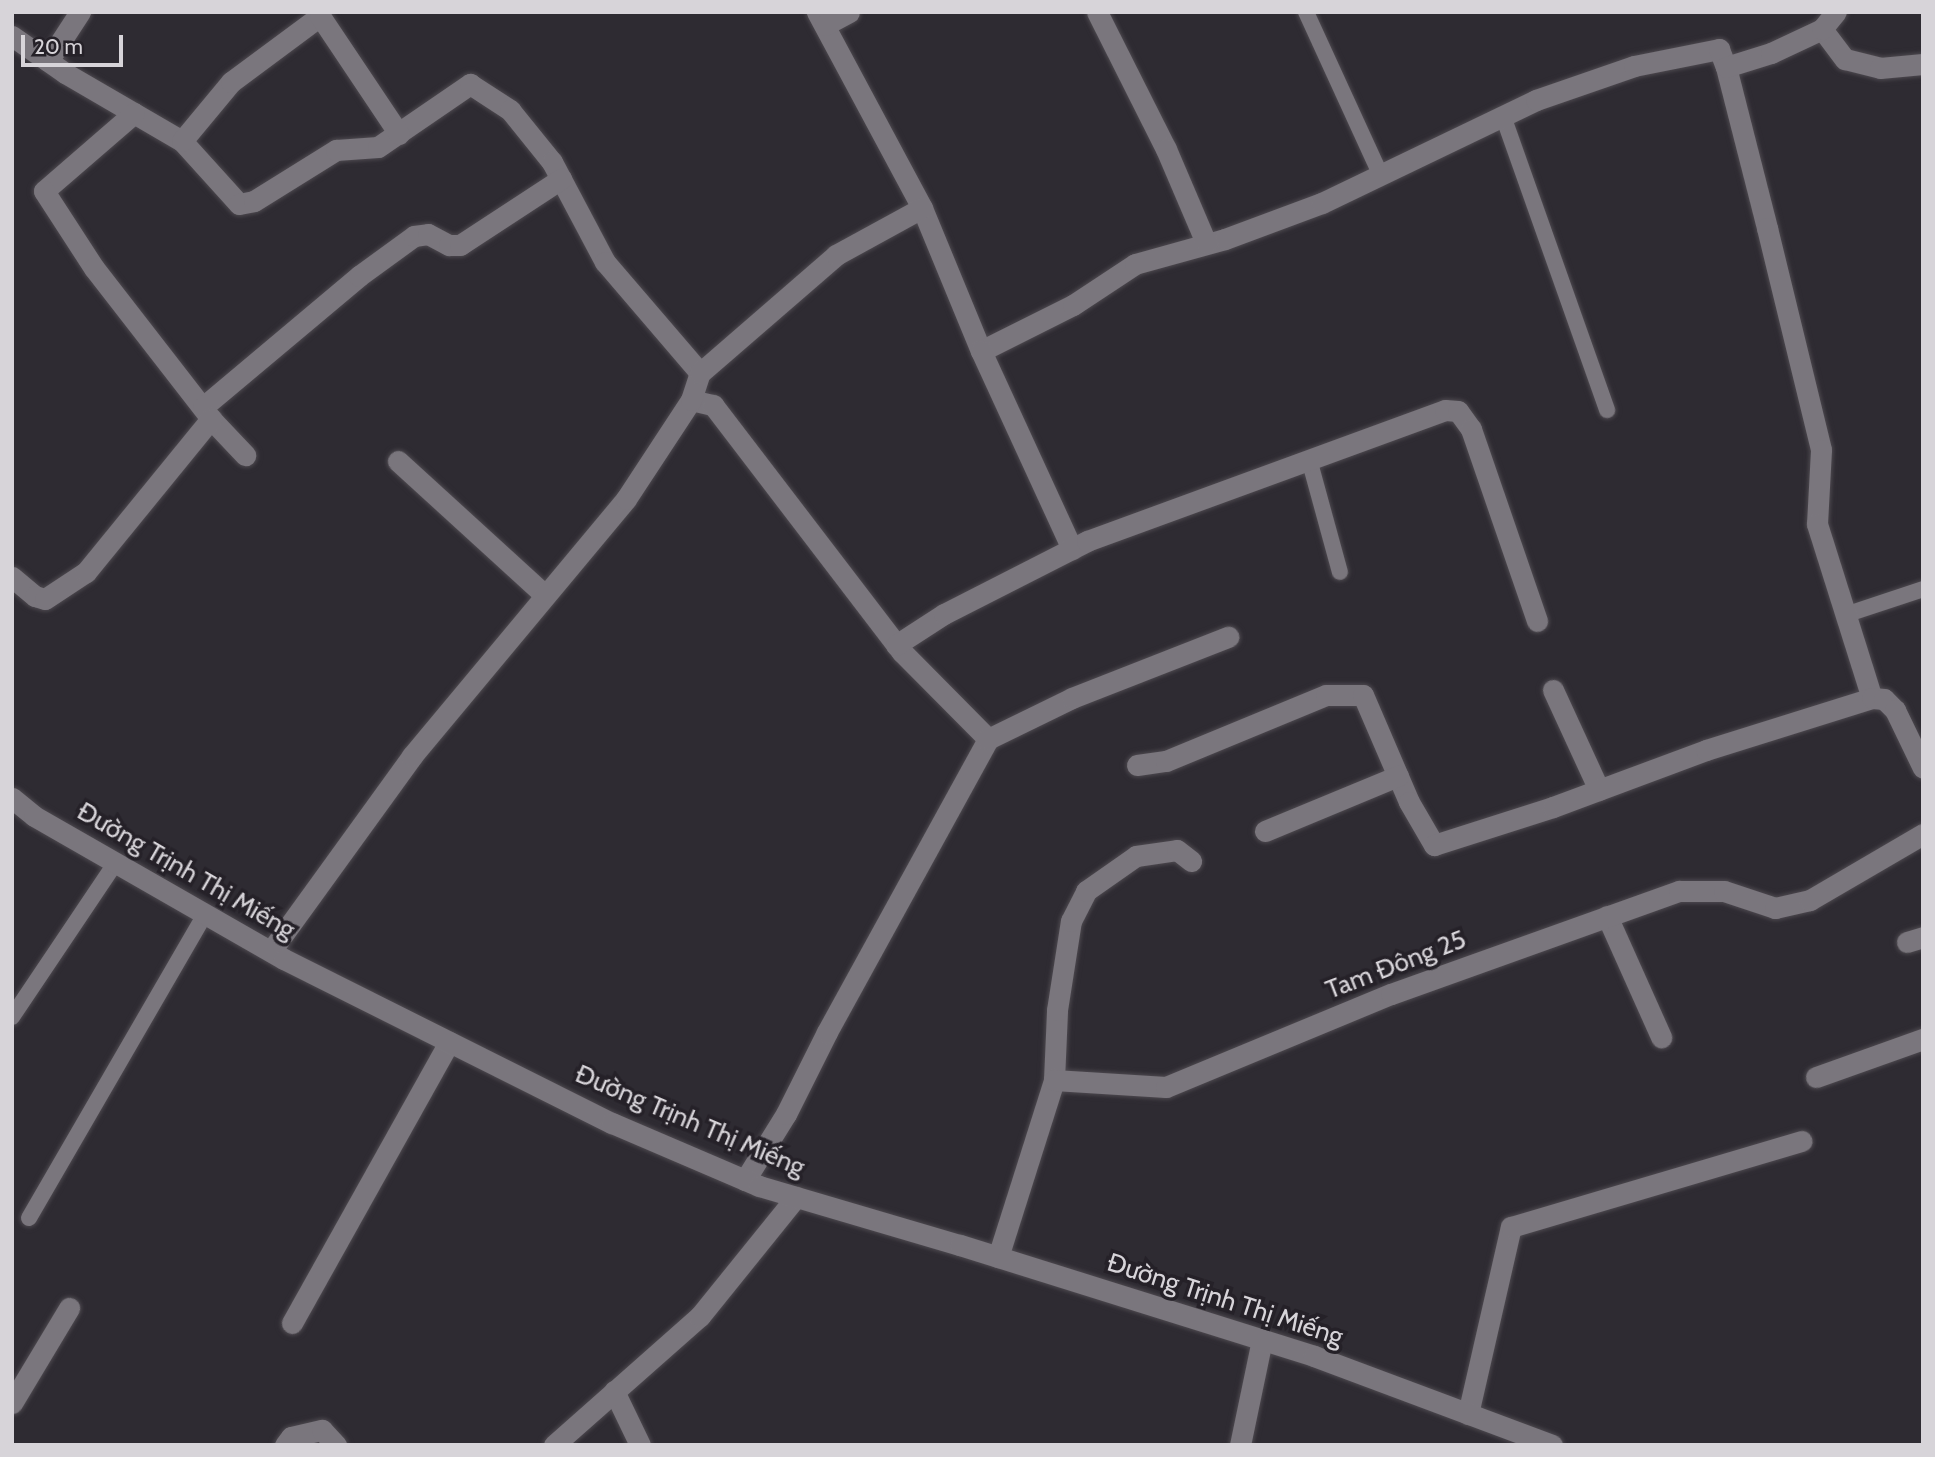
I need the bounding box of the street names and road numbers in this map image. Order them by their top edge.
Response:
street label: Đường Trịnh Thị Miếng [72,796,300,946]
street label: Tam Đông 25 [1321,924,1471,1006]
street label: Đường Trịnh Thị Miếng [571,1059,809,1183]
street label: Đường Trịnh Thị Miếng [1103,1247,1347,1353]

